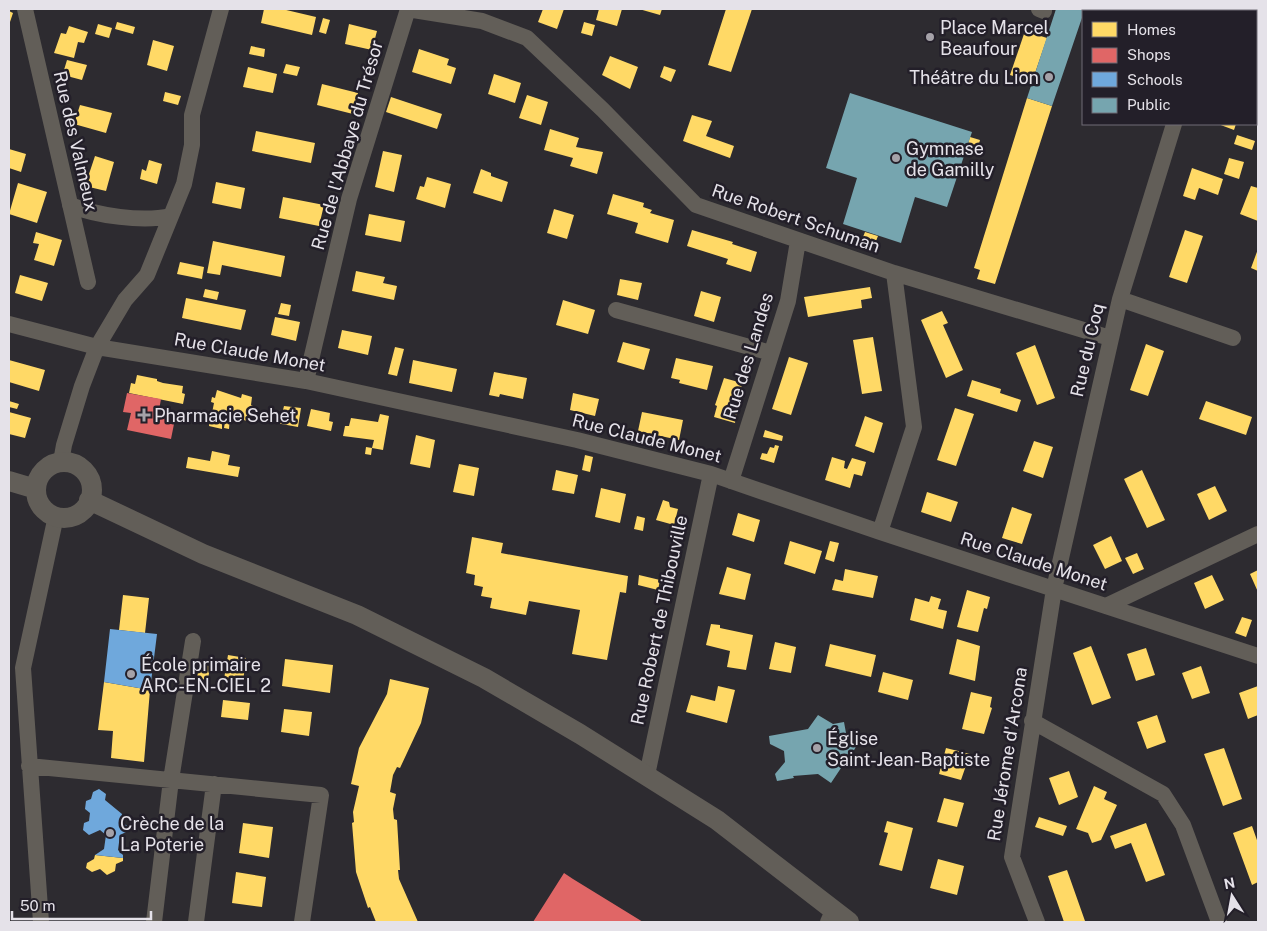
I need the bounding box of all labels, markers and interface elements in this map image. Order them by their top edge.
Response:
legend [1082,10,1257,125]
place label: Place Marcel Beaufour [940,17,1049,59]
text: Homes [1127,21,1176,38]
marker: Place Marcel Beaufour [924,31,936,43]
street label: Rue de l'Abbaye du Trésor [307,38,387,252]
text: Shops [1127,46,1171,63]
place label: Théâtre du Lion [909,67,1039,88]
street label: Rue des Valmeux [50,69,102,213]
marker: Théâtre du Lion [1043,71,1055,83]
text: Schools [1127,71,1183,88]
text: Public [1127,96,1171,113]
place label: Gymnase de Gamilly [906,138,995,180]
marker: Gymnase de Gamilly [890,152,902,164]
street label: Rue Robert Schuman [709,179,883,257]
street label: Rue des Landes [719,290,777,422]
street label: Rue du Coq [1066,301,1108,399]
street label: Rue Claude Monet [173,328,327,376]
place label: Pharmacie Sehet [154,405,296,426]
marker: Pharmacie Sehet [138,409,150,421]
street label: Rue Claude Monet [570,409,724,467]
street label: Rue Robert de Thibouville [626,513,692,727]
street label: Rue Claude Monet [958,527,1110,595]
place label: École primaire ARC-EN-CIEL 2 [141,653,271,696]
street label: Rue Jérome d'Arcona [983,665,1031,843]
marker: École primaire ARC-EN-CIEL 2 [125,668,137,680]
place label: Église Saint-Jean-Baptiste [827,727,990,770]
marker: Église Saint-Jean-Baptiste [811,742,823,754]
place label: Crèche de la La Poterie [120,813,224,855]
marker: Crèche de la La Poterie [104,827,116,839]
north arrow [1207,871,1257,921]
text: N [1223,874,1236,892]
scale bar [12,888,151,920]
text: 50 m [20,897,55,914]

